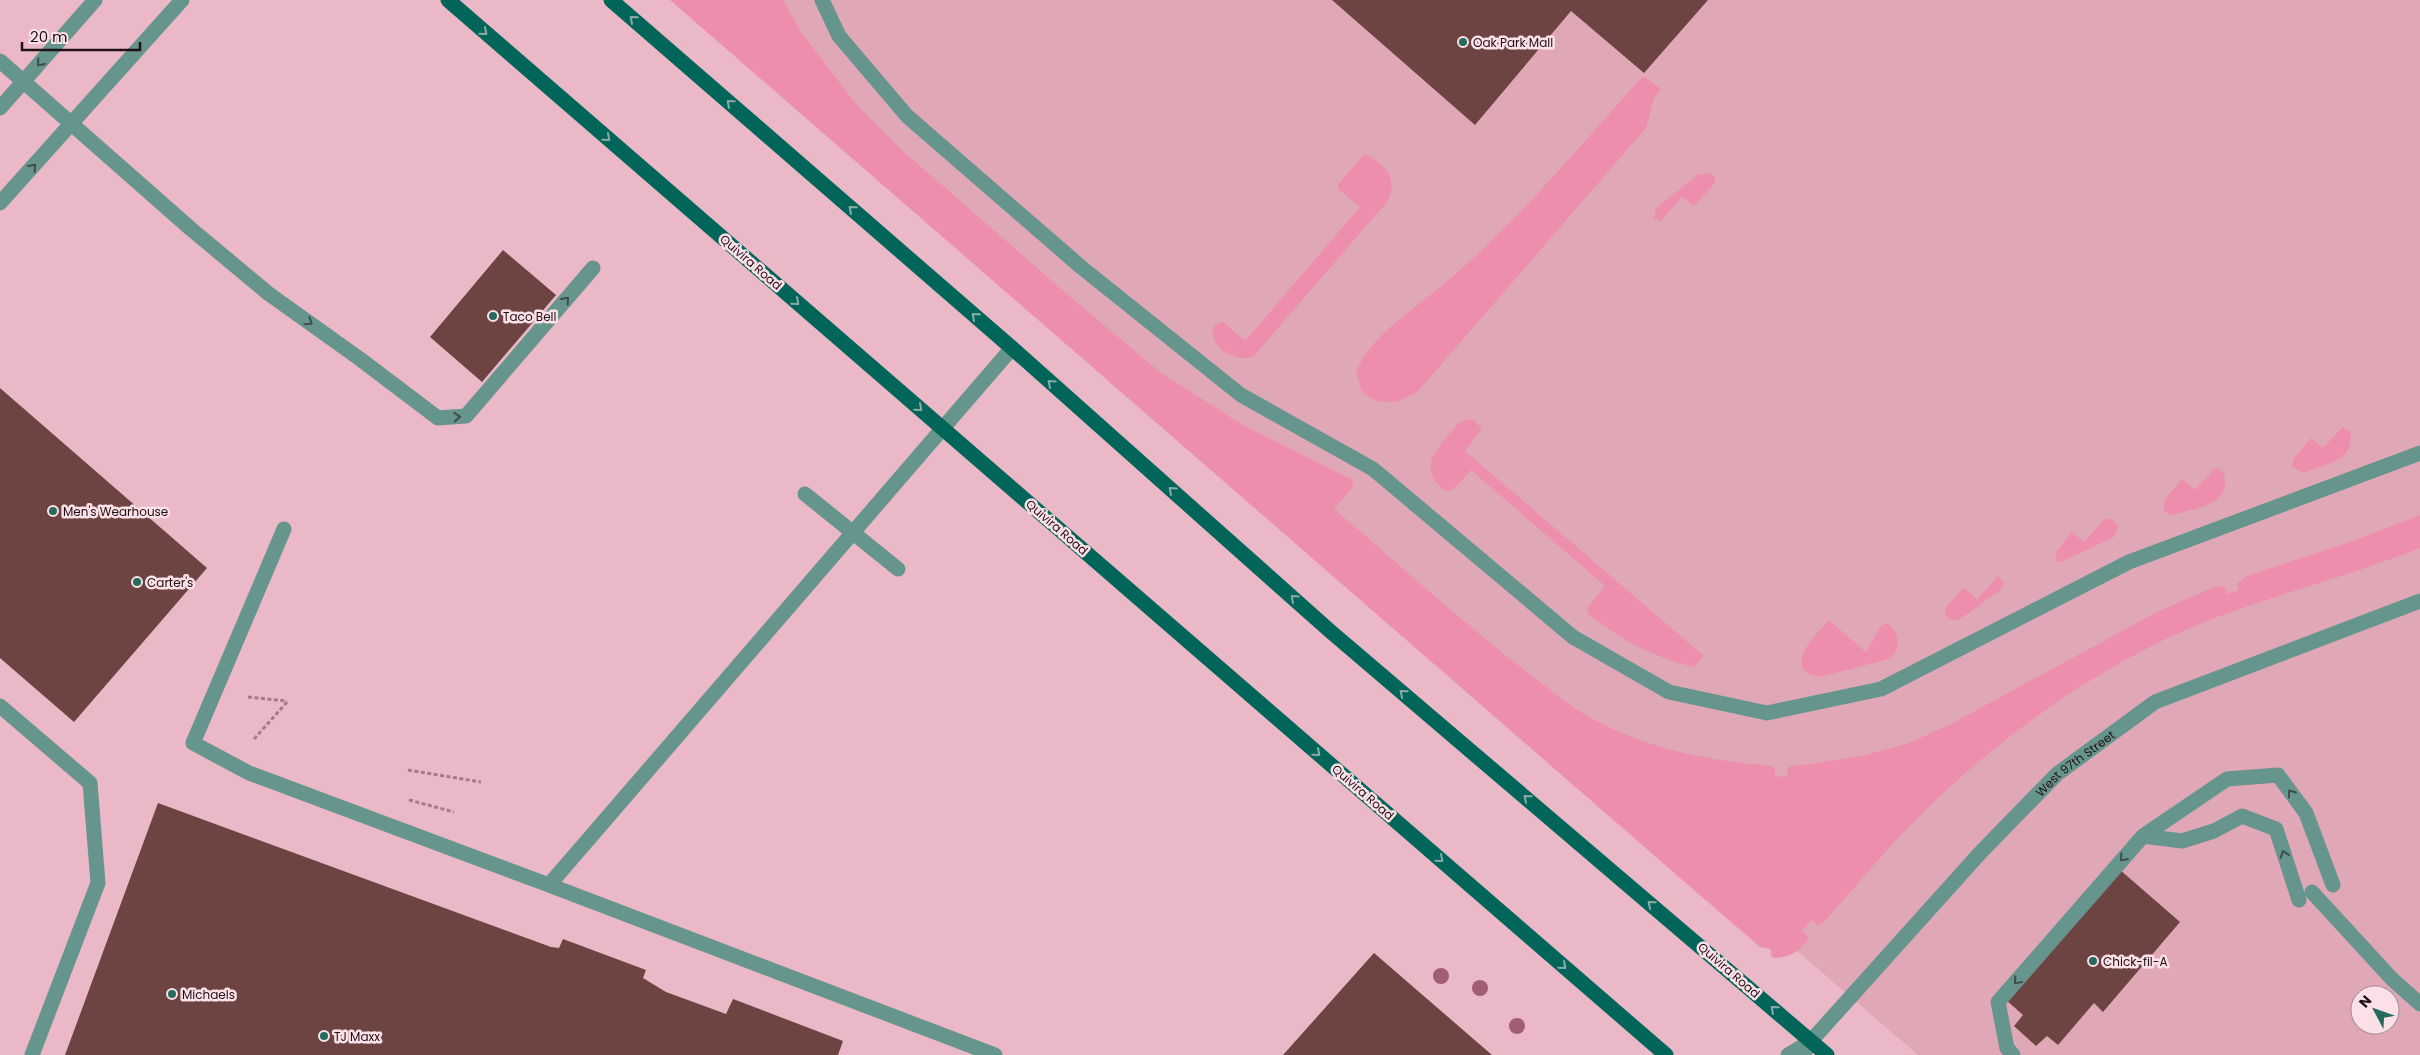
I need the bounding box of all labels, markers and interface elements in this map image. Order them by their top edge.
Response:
one-way arrow [630,16,639,25]
scale bar [22,20,140,52]
text: 20 m [30,26,68,47]
one-way arrow [479,26,488,35]
place label: Oak Park Mall [1473,34,1553,51]
marker: Oak Park Mall [1457,36,1469,48]
one-way arrow [37,57,46,66]
one-way arrow [726,99,735,108]
one-way arrow [602,132,611,141]
one-way arrow [27,164,36,173]
one-way arrow [849,206,858,215]
street label: Quivira Road [716,230,786,294]
one-way arrow [561,296,570,305]
one-way arrow [791,296,800,305]
place label: Taco Bell [503,308,557,325]
marker: Taco Bell [487,310,499,322]
one-way arrow [971,313,980,322]
one-way arrow [303,316,313,325]
one-way arrow [1047,379,1056,388]
one-way arrow [914,402,923,411]
one-way arrow [454,411,462,422]
one-way arrow [1169,487,1178,496]
street label: Quivira Road [1022,495,1092,559]
place label: Men's Wearhouse [63,503,168,520]
marker: Men's Wearhouse [47,505,59,517]
place label: Carter's [147,574,193,591]
marker: Carter's [131,576,143,588]
one-way arrow [1290,595,1299,604]
one-way arrow [1400,690,1409,699]
street label: West 97th Street [2031,726,2118,800]
one-way arrow [1312,747,1321,756]
street label: Quivira Road [1328,760,1398,824]
one-way arrow [2289,790,2297,799]
one-way arrow [1523,795,1532,804]
one-way arrow [2280,850,2290,858]
one-way arrow [2120,852,2129,861]
one-way arrow [1434,853,1443,862]
one-way arrow [1647,900,1656,909]
street label: Quivira Road [1694,938,1764,1002]
place label: Chick-fil-A [2103,953,2168,970]
marker: Chick-fil-A [2087,955,2099,967]
one-way arrow [1557,960,1566,969]
one-way arrow [2013,975,2022,984]
north arrow [2350,985,2400,1035]
place label: Michaels [182,986,235,1003]
marker: Michaels [166,988,178,1000]
text: N [2354,991,2376,1012]
one-way arrow [1771,1007,1780,1015]
place label: TJ Maxx [334,1028,380,1045]
marker: TJ Maxx [318,1030,330,1042]

